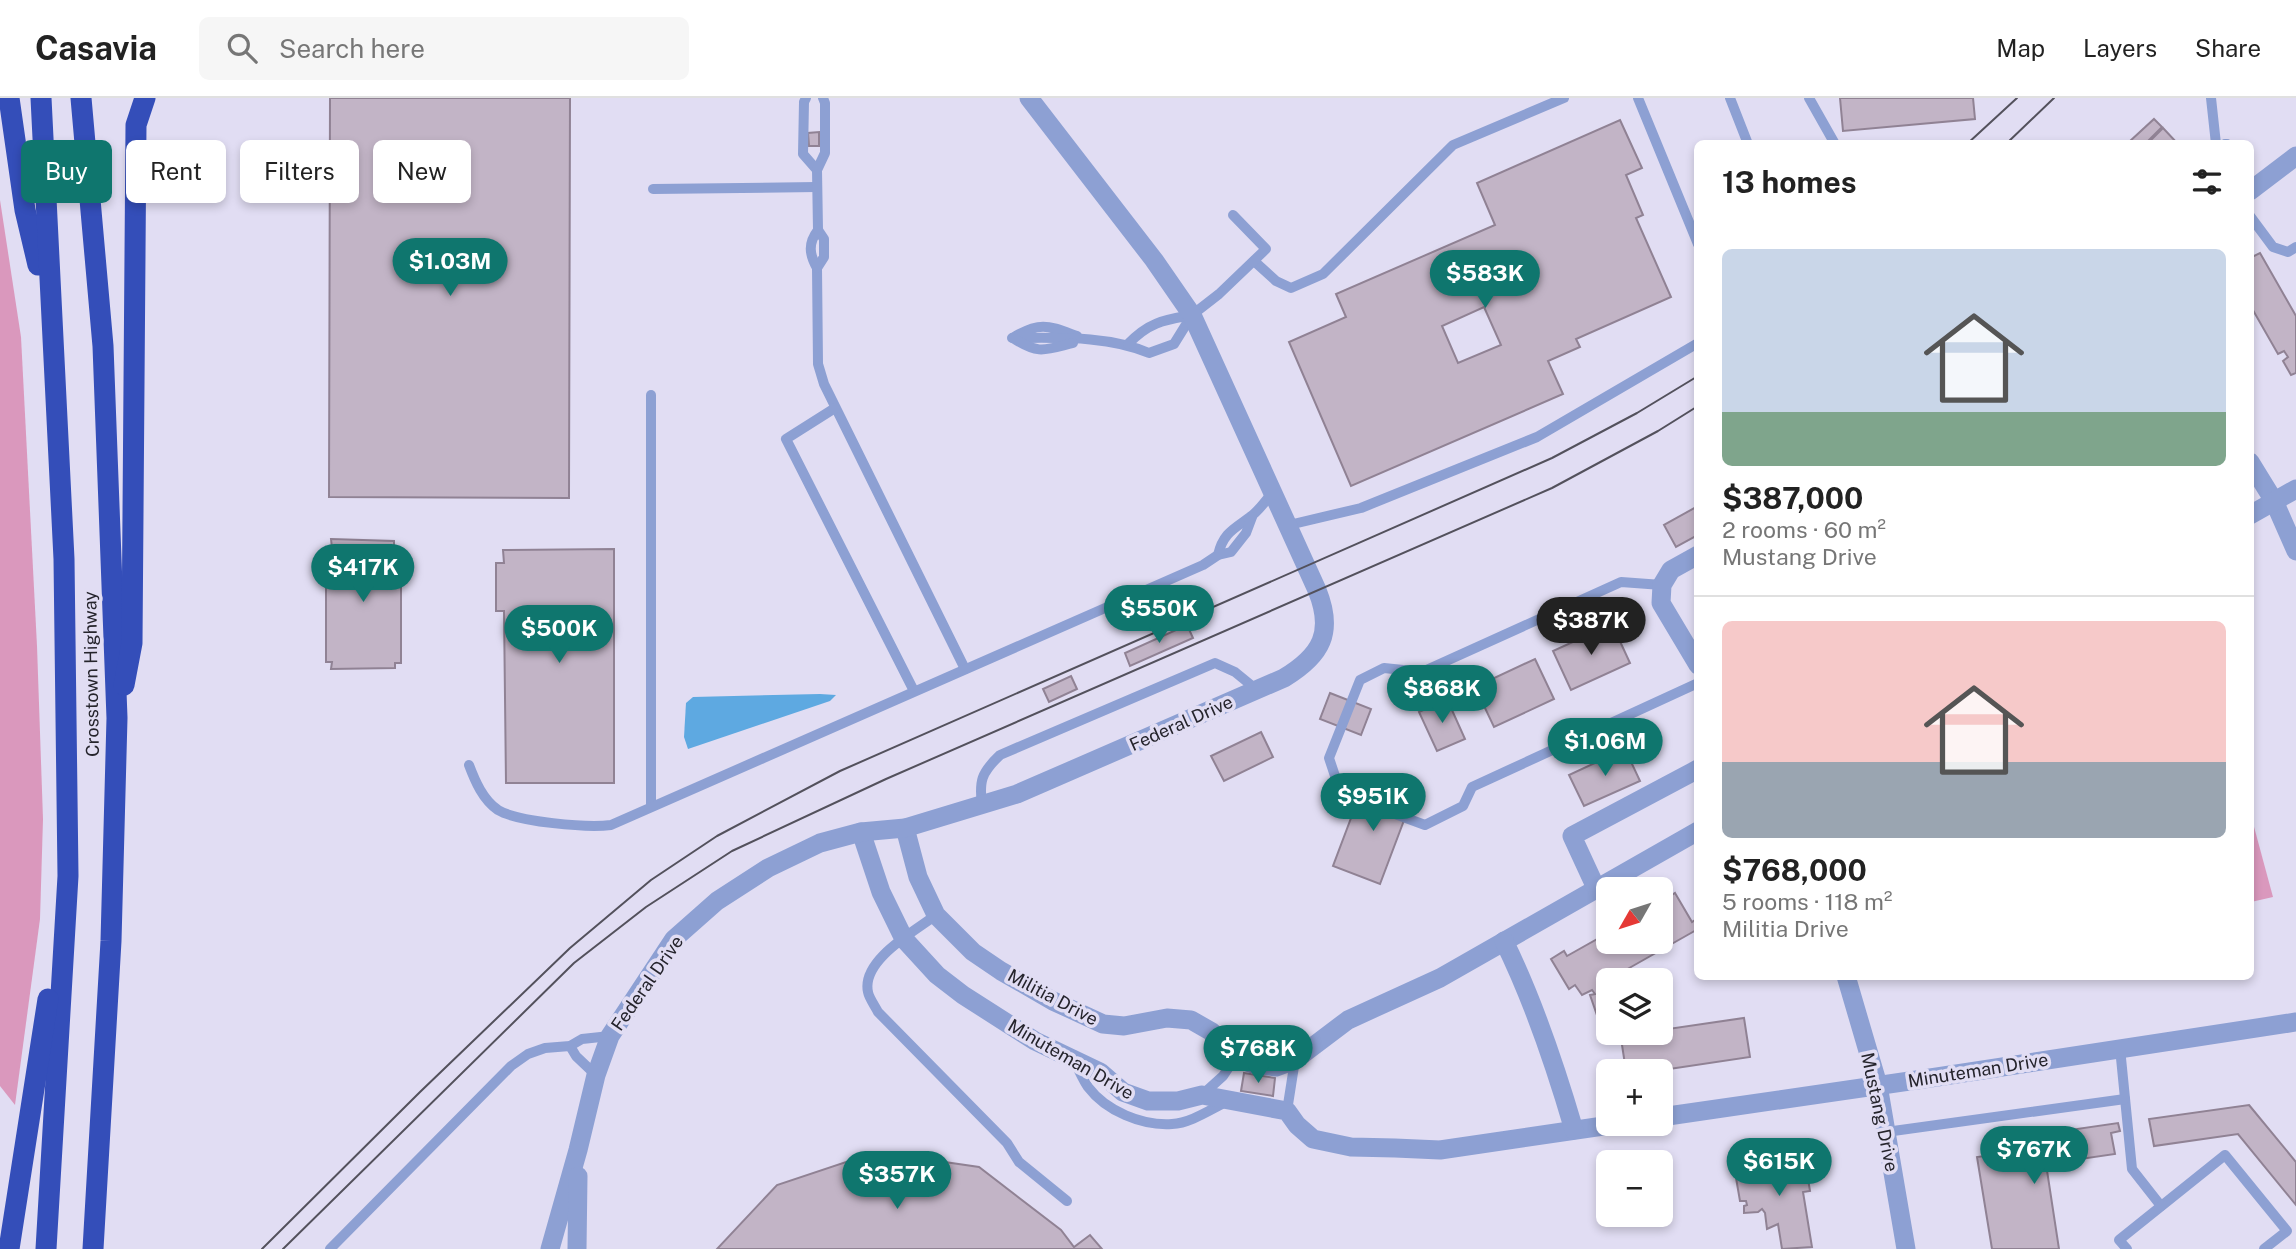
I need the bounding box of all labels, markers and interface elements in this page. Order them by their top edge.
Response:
search box [199,17,689,80]
text: Casavia [35,29,157,67]
icon: search [223,29,261,67]
text: Search here [279,33,425,64]
text: Map [1996,34,2045,62]
text: Layers [2083,34,2157,62]
text: Share [2195,34,2261,62]
chip: Buy [21,140,112,203]
chip: Rent [126,140,226,203]
chip: Filters [240,140,359,203]
chip: New [373,140,471,203]
icon: filters [2188,163,2226,201]
text: 13 homes [1722,164,1857,200]
pin: $1.03M [393,238,507,298]
text: $1.03M [409,247,491,274]
pin: $583K [1436,250,1534,310]
text: $583K [1446,259,1524,286]
icon: home [1911,295,2037,421]
text: $387,000 [1722,480,1863,516]
text: 2 rooms · 60 m² [1722,516,1886,543]
text: Mustang Drive [1722,543,1877,570]
pin: $417K [314,545,412,604]
text: $417K [327,553,399,580]
pin: $550K [1110,586,1208,645]
street label: Crosstown Highway [79,591,103,757]
text: $550K [1120,594,1198,621]
pin: $387K [1542,598,1640,657]
pin: $500K [510,606,608,665]
text: $387K [1553,606,1629,633]
text: $500K [520,614,598,641]
pin: $868K [1393,666,1491,725]
icon: home [1911,667,2037,793]
text: $868K [1403,674,1481,701]
street label: Federal Drive [1126,691,1236,755]
pin: $1.06M [1548,718,1662,778]
text: $1.06M [1564,727,1646,754]
pin: $951K [1324,774,1422,833]
text: $951K [1337,782,1409,809]
text: $768,000 [1722,852,1867,888]
north arrow [1596,877,1673,954]
map controls [1596,877,1673,1227]
text: 5 rooms · 118 m² [1722,888,1892,915]
text: Militia Drive [1722,915,1849,942]
street label: Federal Drive [607,931,687,1035]
street label: Militia Drive [1004,964,1102,1030]
button: layers [1596,968,1673,1045]
street label: Minuteman Drive [1004,1014,1138,1104]
pin: $768K [1209,1026,1307,1085]
text: $768K [1220,1034,1296,1061]
street label: Minuteman Drive [1906,1049,2050,1091]
street label: Mustang Drive [1857,1051,1903,1173]
button: + [1596,1059,1673,1136]
pin: $767K [1985,1126,2083,1186]
text: $767K [1996,1135,2072,1162]
pin: $615K [1730,1138,1828,1198]
text: $615K [1743,1147,1815,1174]
button: − [1596,1150,1673,1227]
pin: $357K [848,1152,946,1211]
text: $357K [858,1160,936,1187]

